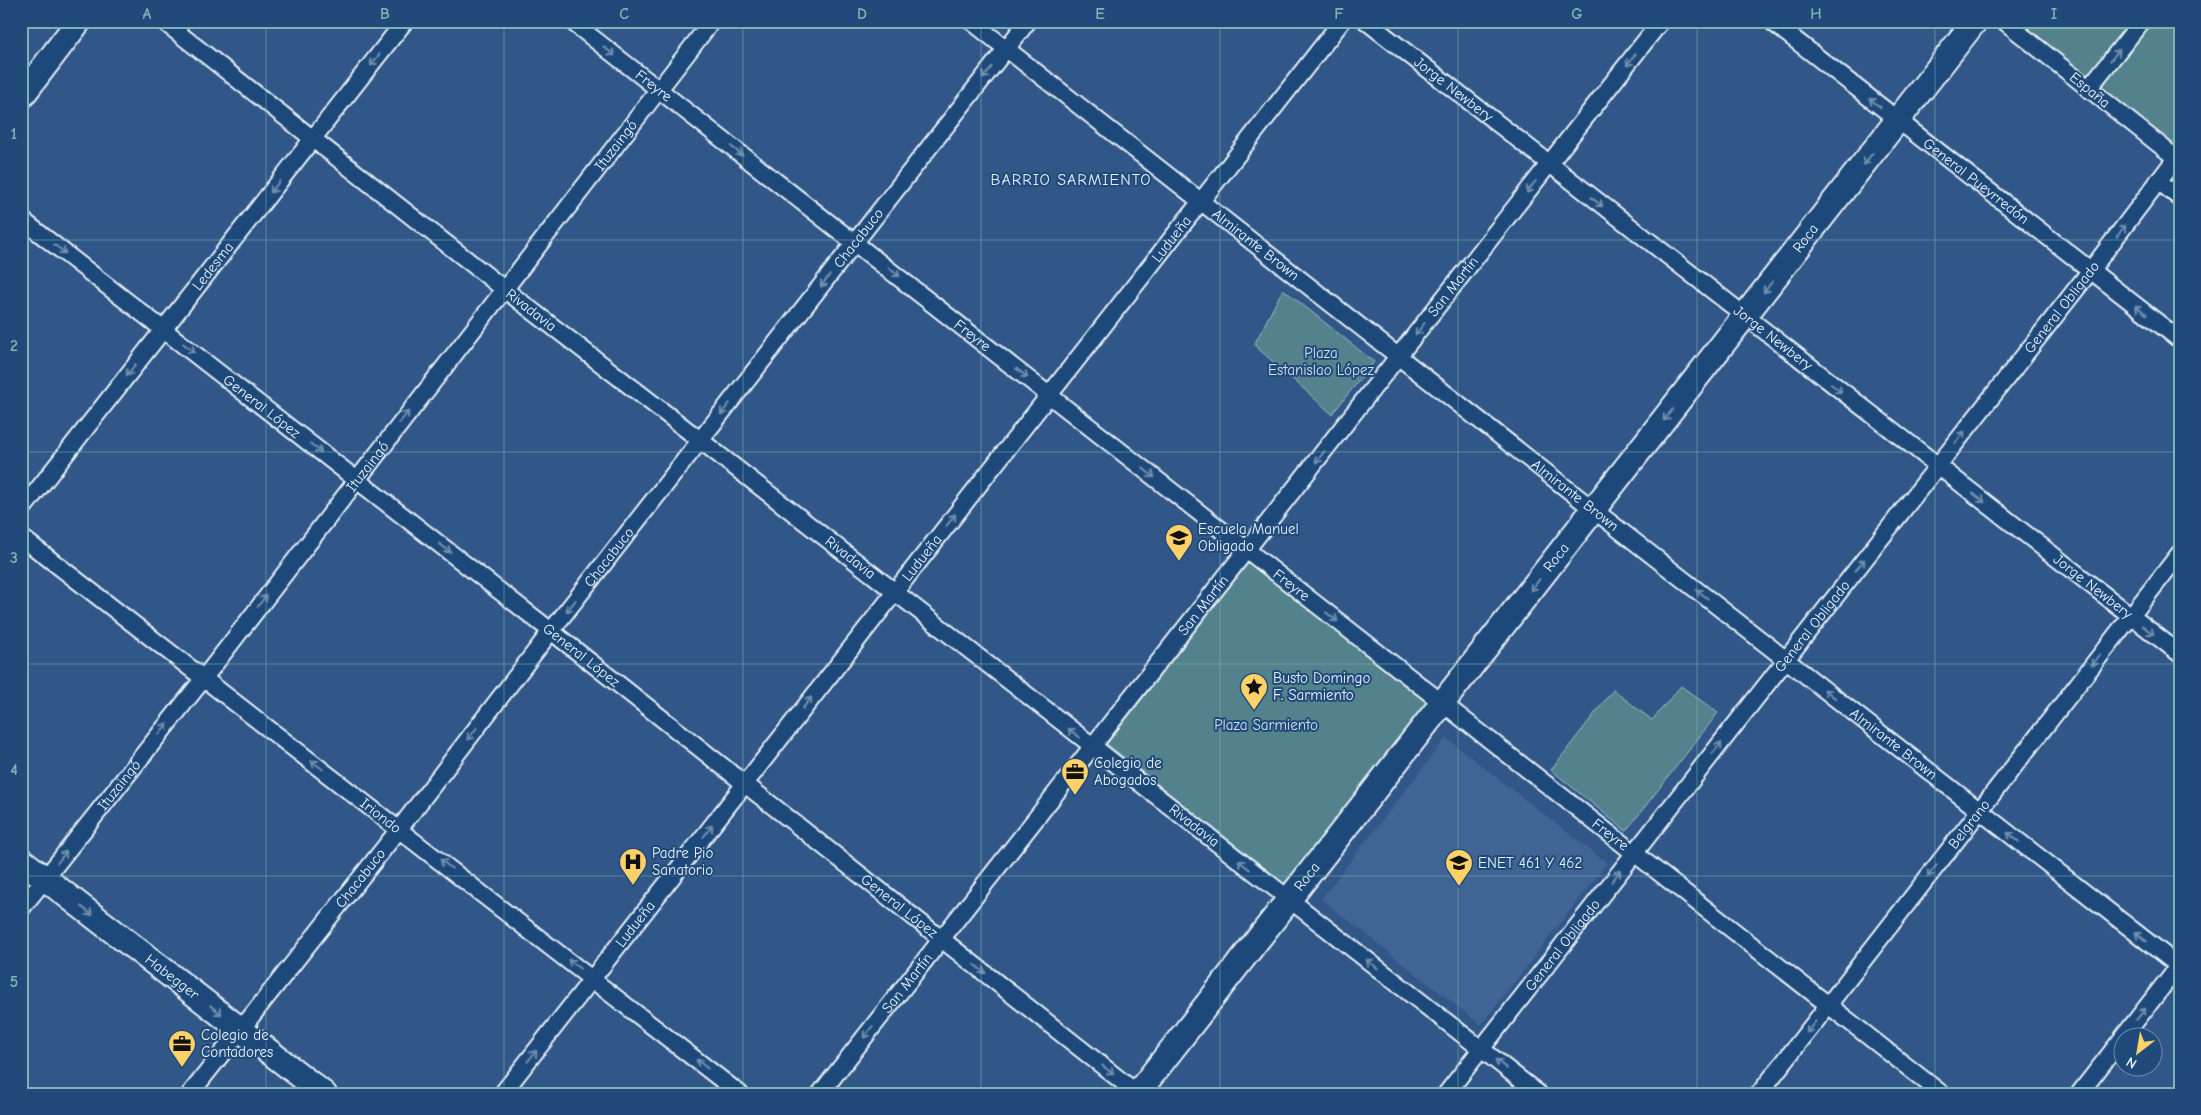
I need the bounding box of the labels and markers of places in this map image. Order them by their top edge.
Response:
place label: Escuela Manuel Obligado [1198,520,1299,555]
school or university icon: Escuela Manuel Obligado [1164,523,1194,562]
place label: Busto Domingo F. Sarmiento [1273,669,1370,704]
place icon: Busto Domingo F. Sarmiento [1239,672,1269,711]
place label: Colegio de Abogados [1094,754,1162,789]
office icon: Colegio de Abogados [1060,757,1090,796]
place label: Padre Pio Sanatorio [652,844,713,879]
hospital icon: Padre Pio Sanatorio [618,847,648,886]
school or university icon: ENET 461 Y 462 [1444,848,1474,887]
place label: ENET 461 Y 462 [1478,854,1582,872]
place label: Colegio de Contadores [201,1026,273,1061]
office icon: Colegio de Contadores [167,1029,197,1068]

